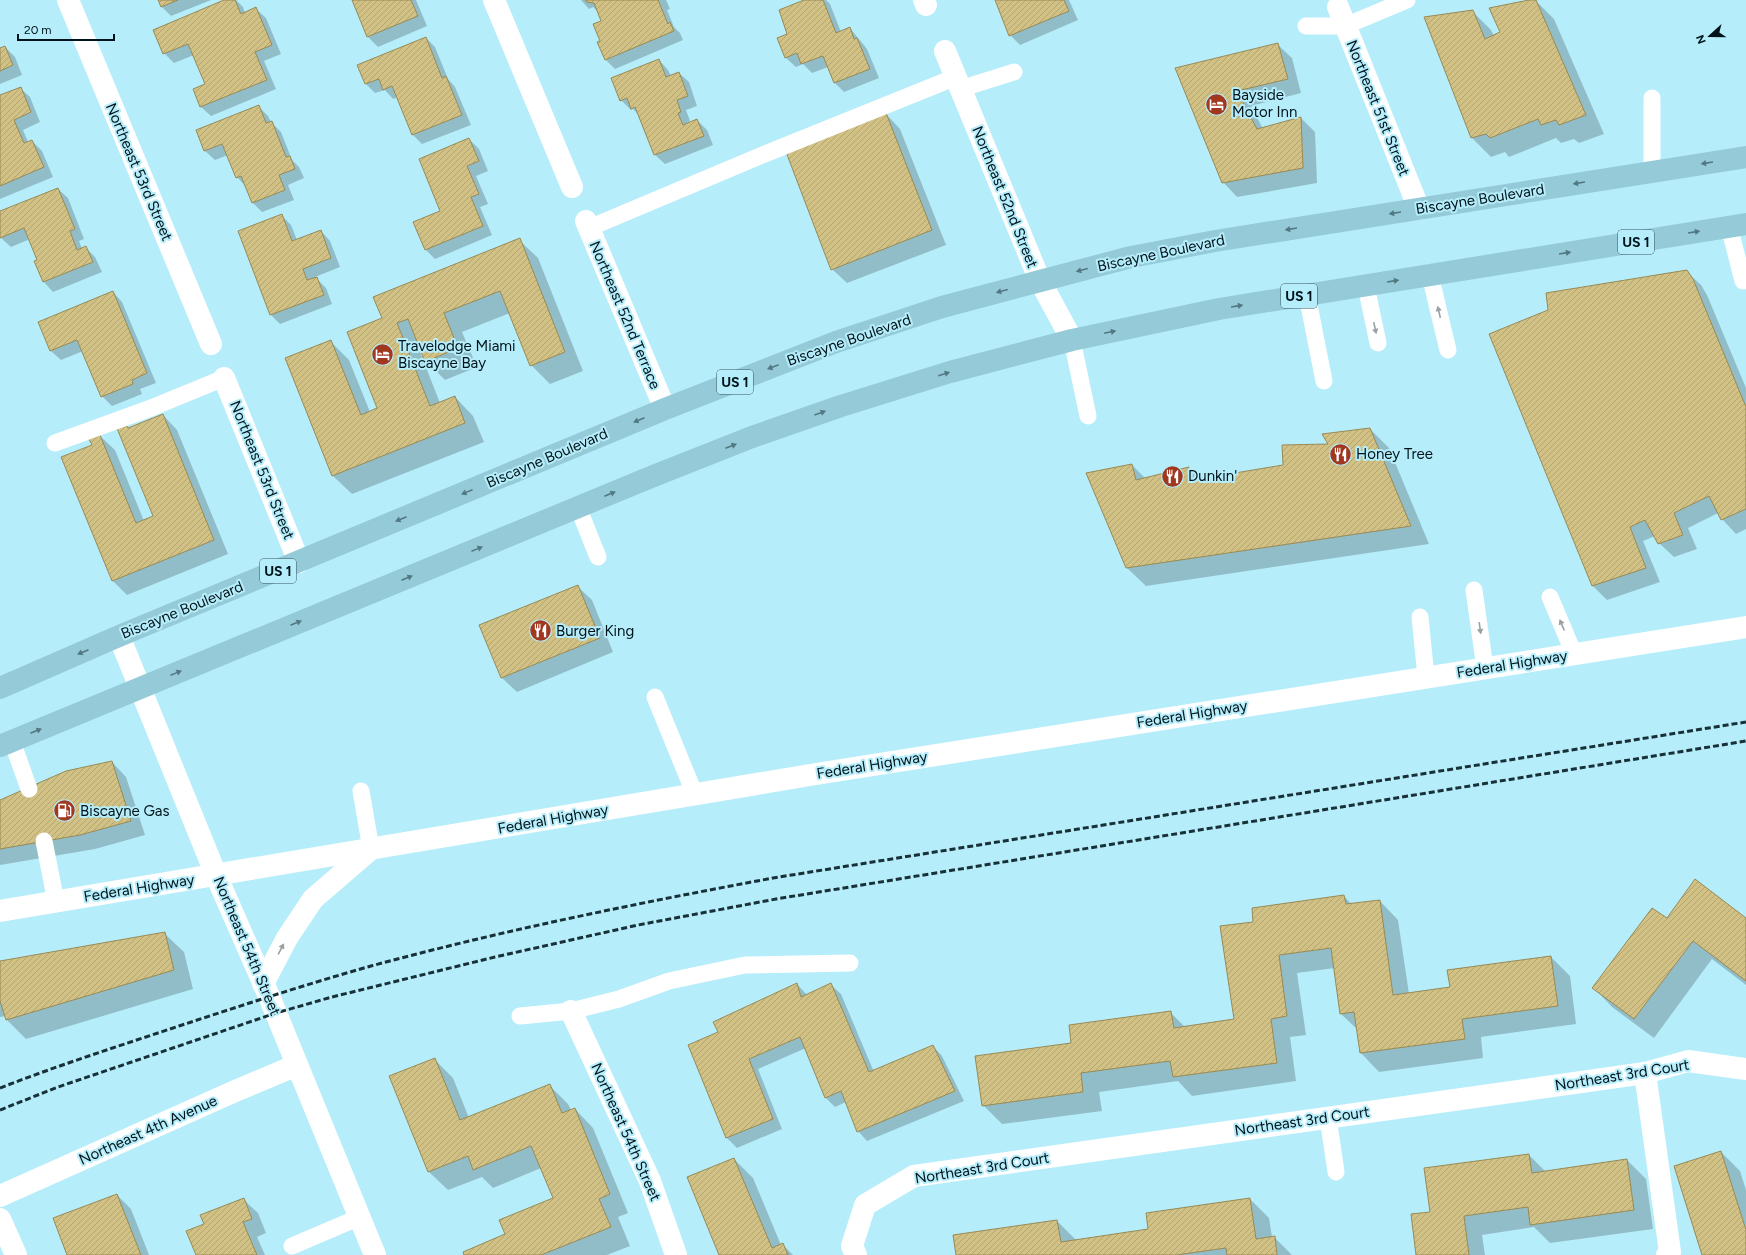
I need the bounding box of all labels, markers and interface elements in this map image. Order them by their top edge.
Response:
scale bar [18,16,114,42]
north arrow [1690,16,1730,56]
text: 20 m [24,23,52,37]
text: N [1694,33,1709,46]
street label: Northeast 51st Street [1343,37,1414,179]
place label: Bayside Motor Inn [1232,86,1297,121]
hotel icon: Bayside Motor Inn [1204,91,1230,117]
street label: Northeast 53rd Street [102,100,176,244]
street label: Northeast 52nd Street [968,123,1042,271]
one-way arrow [1701,160,1714,166]
street label: Biscayne Boulevard [1414,180,1546,218]
one-way arrow [1573,180,1585,186]
one-way arrow [1389,210,1402,216]
one-way arrow [1285,226,1298,232]
one-way arrow [1688,229,1700,235]
road number: US 1 [1618,230,1654,254]
street label: Biscayne Boulevard [1095,231,1227,275]
street label: Northeast 52nd Terrace [586,238,664,392]
one-way arrow [1559,250,1572,256]
one-way arrow [1075,268,1088,274]
one-way arrow [1387,278,1399,284]
road number: US 1 [1281,284,1317,308]
one-way arrow [996,288,1008,294]
one-way arrow [1231,303,1243,309]
one-way arrow [1436,306,1442,318]
street label: Biscayne Boulevard [785,310,913,370]
one-way arrow [1372,322,1378,334]
one-way arrow [1104,328,1116,334]
place label: Travelodge Miami Biscayne Bay [398,337,516,372]
hotel icon: Travelodge Miami Biscayne Bay [370,342,396,368]
one-way arrow [766,364,778,370]
road number: US 1 [717,370,753,394]
one-way arrow [938,371,950,377]
street label: Northeast 53rd Street [226,398,298,542]
one-way arrow [815,410,827,416]
one-way arrow [633,417,644,423]
street label: Biscayne Boulevard [484,424,610,492]
restaurant icon: Honey Tree [1327,441,1353,467]
one-way arrow [725,442,737,448]
place label: Honey Tree [1356,445,1433,463]
restaurant icon: Dunkin' [1160,463,1186,489]
place label: Dunkin' [1188,467,1237,485]
one-way arrow [462,489,473,495]
one-way arrow [605,491,616,497]
one-way arrow [395,516,407,523]
one-way arrow [471,545,483,552]
road number: US 1 [260,559,296,583]
one-way arrow [402,574,414,580]
street label: Biscayne Boulevard [118,577,246,643]
restaurant icon: Burger King [527,618,553,644]
one-way arrow [1559,619,1565,631]
one-way arrow [291,620,303,626]
place label: Burger King [556,622,634,640]
one-way arrow [1477,622,1483,634]
street label: Federal Highway [1455,646,1569,682]
one-way arrow [77,649,89,655]
one-way arrow [171,670,182,676]
street label: Federal Highway [1135,696,1249,732]
one-way arrow [30,728,42,734]
street label: Federal Highway [815,747,929,783]
fuel station icon: Biscayne Gas [51,798,77,824]
street label: Federal Highway [496,800,610,838]
place label: Biscayne Gas [80,802,169,820]
street label: Federal Highway [82,870,196,906]
street label: Northeast 54th Street [210,874,285,1019]
one-way arrow [278,943,285,955]
street label: Northeast 3rd Court [1553,1055,1691,1095]
street label: Northeast 54th Street [587,1060,665,1204]
street label: Northeast 4th Avenue [76,1091,220,1169]
street label: Northeast 3rd Court [1233,1103,1371,1139]
street label: Northeast 3rd Court [913,1148,1051,1188]

